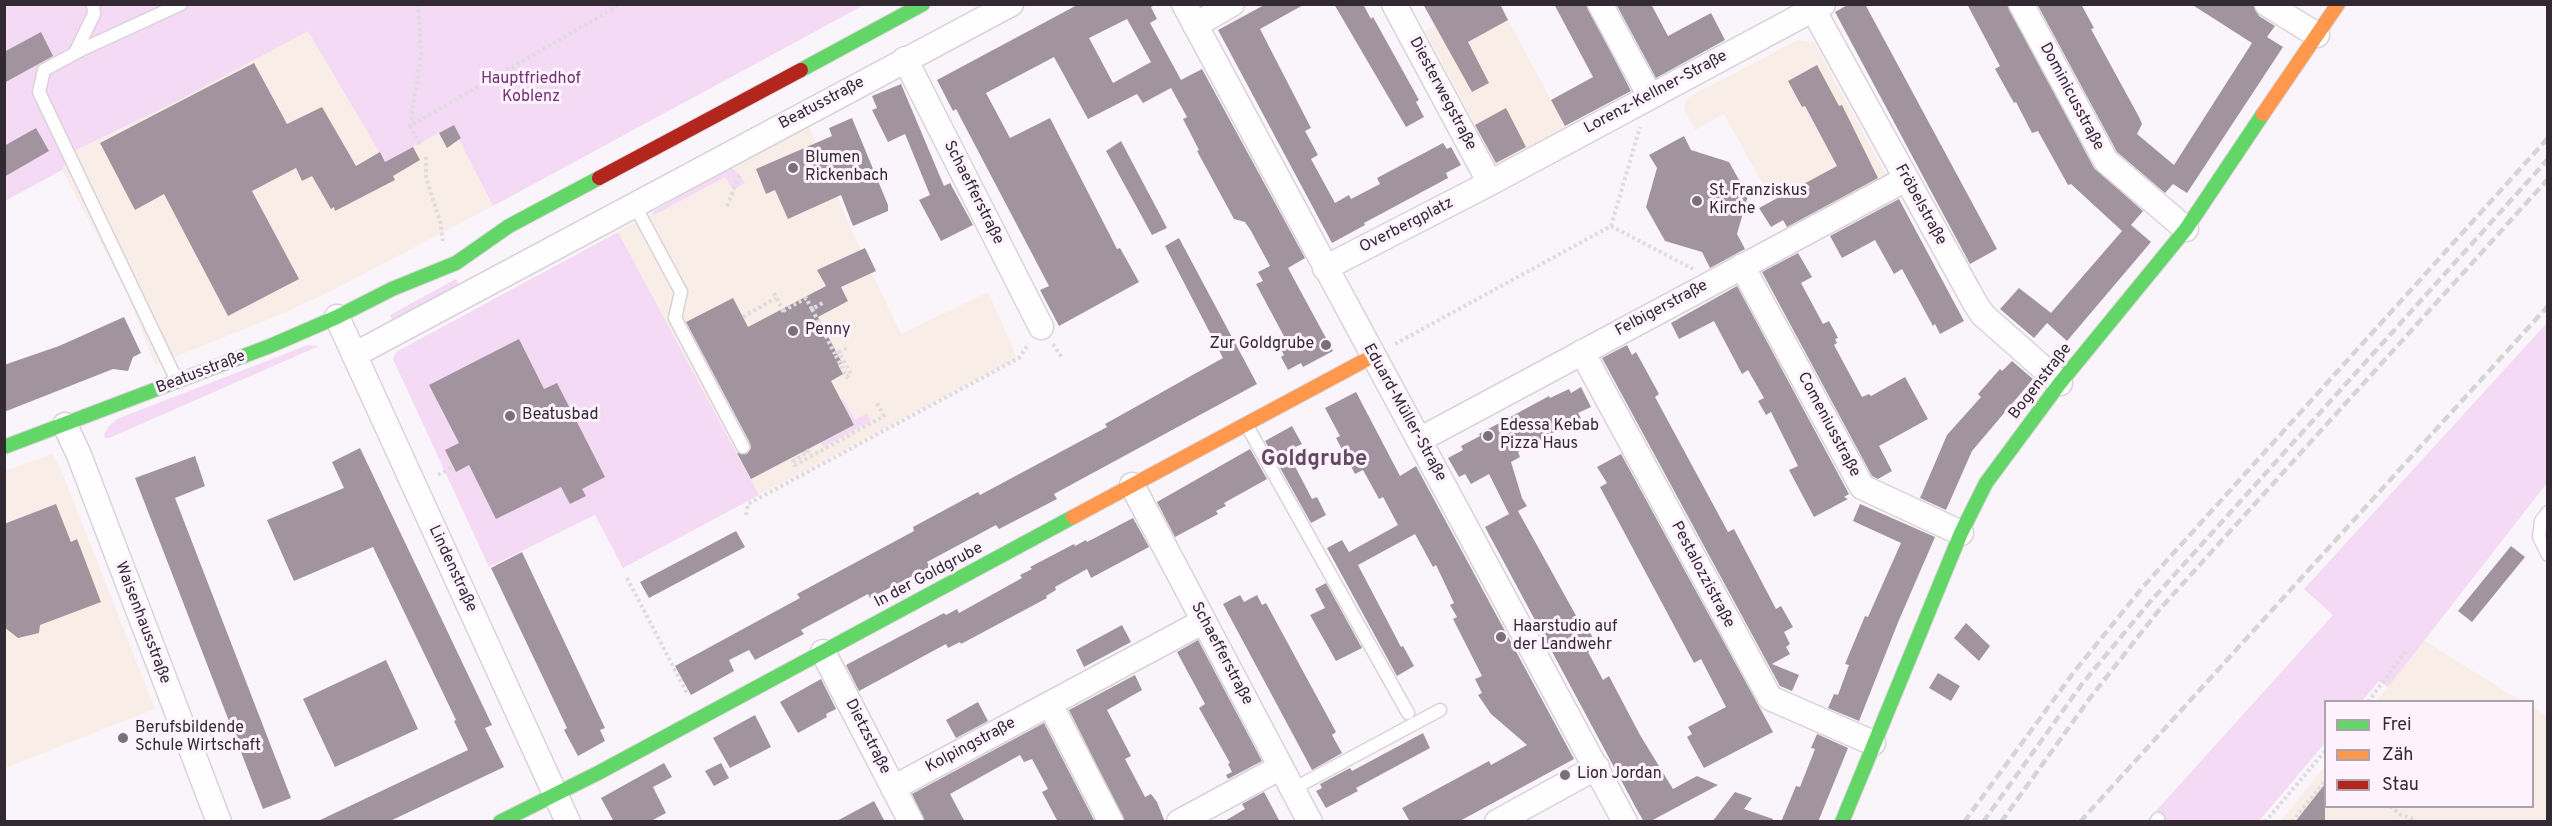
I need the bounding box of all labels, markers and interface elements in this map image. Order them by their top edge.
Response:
street label: Diesterwegstraße [1404,34,1480,154]
street label: Dominicusstraße [2035,40,2107,154]
street label: Lorenz-Kellner-Straße [1581,47,1731,139]
park label: Hauptfriedhof Koblenz [481,70,581,108]
street label: Beatusstraße [776,73,868,135]
street label: Schaefferstraße [939,138,1007,248]
place label: Blumen Rickenbach [805,149,888,187]
marker: Blumen Rickenbach [786,161,800,175]
street label: Fröbelstraße [1890,161,1950,249]
place label: St. Franziskus Kirche [1709,182,1807,220]
street label: Overbergplatz [1357,194,1457,258]
marker: St. Franziskus Kirche [1690,194,1704,208]
street label: Felbigerstraße [1613,277,1711,341]
place label: Penny [805,321,851,341]
marker: Penny [786,324,800,338]
place label: Zur Goldgrube [1209,335,1314,355]
marker: Zur Goldgrube [1319,338,1333,352]
street label: Bogenstraße [2005,340,2077,424]
street label: Eduard-Müller-Straße [1358,341,1450,485]
street label: Beatusstraße [154,347,248,399]
street label: Comeniusstraße [1792,369,1864,481]
place label: Beatusbad [522,406,598,426]
marker: Beatusbad [503,409,517,423]
place label: Edessa Kebab Pizza Haus [1500,417,1599,455]
marker: Edessa Kebab Pizza Haus [1481,429,1495,443]
district label: Goldgrube [1261,448,1367,474]
street label: Pestalozzistraße [1666,518,1738,632]
street label: Lindenstraße [424,523,480,615]
street label: In der Goldgrube [871,539,987,613]
street label: Waisenhausstraße [110,559,174,687]
street label: Schaefferstraße [1186,599,1256,709]
place label: Haarstudio auf der Landwehr [1513,618,1617,656]
marker: Haarstudio auf der Landwehr [1494,630,1508,644]
street label: Dietzstraße [840,696,894,778]
legend [2324,700,2534,808]
street label: Kolpingstraße [923,714,1019,778]
text: Frei [2382,714,2412,737]
place label: Berufsbildende Schule Wirtschaft [135,719,261,757]
marker: Berufsbildende Schule Wirtschaft [116,731,130,745]
text: Zäh [2382,744,2413,767]
place label: Lion Jordan [1577,765,1662,785]
marker: Lion Jordan [1558,768,1572,782]
text: Stau [2382,774,2419,797]

